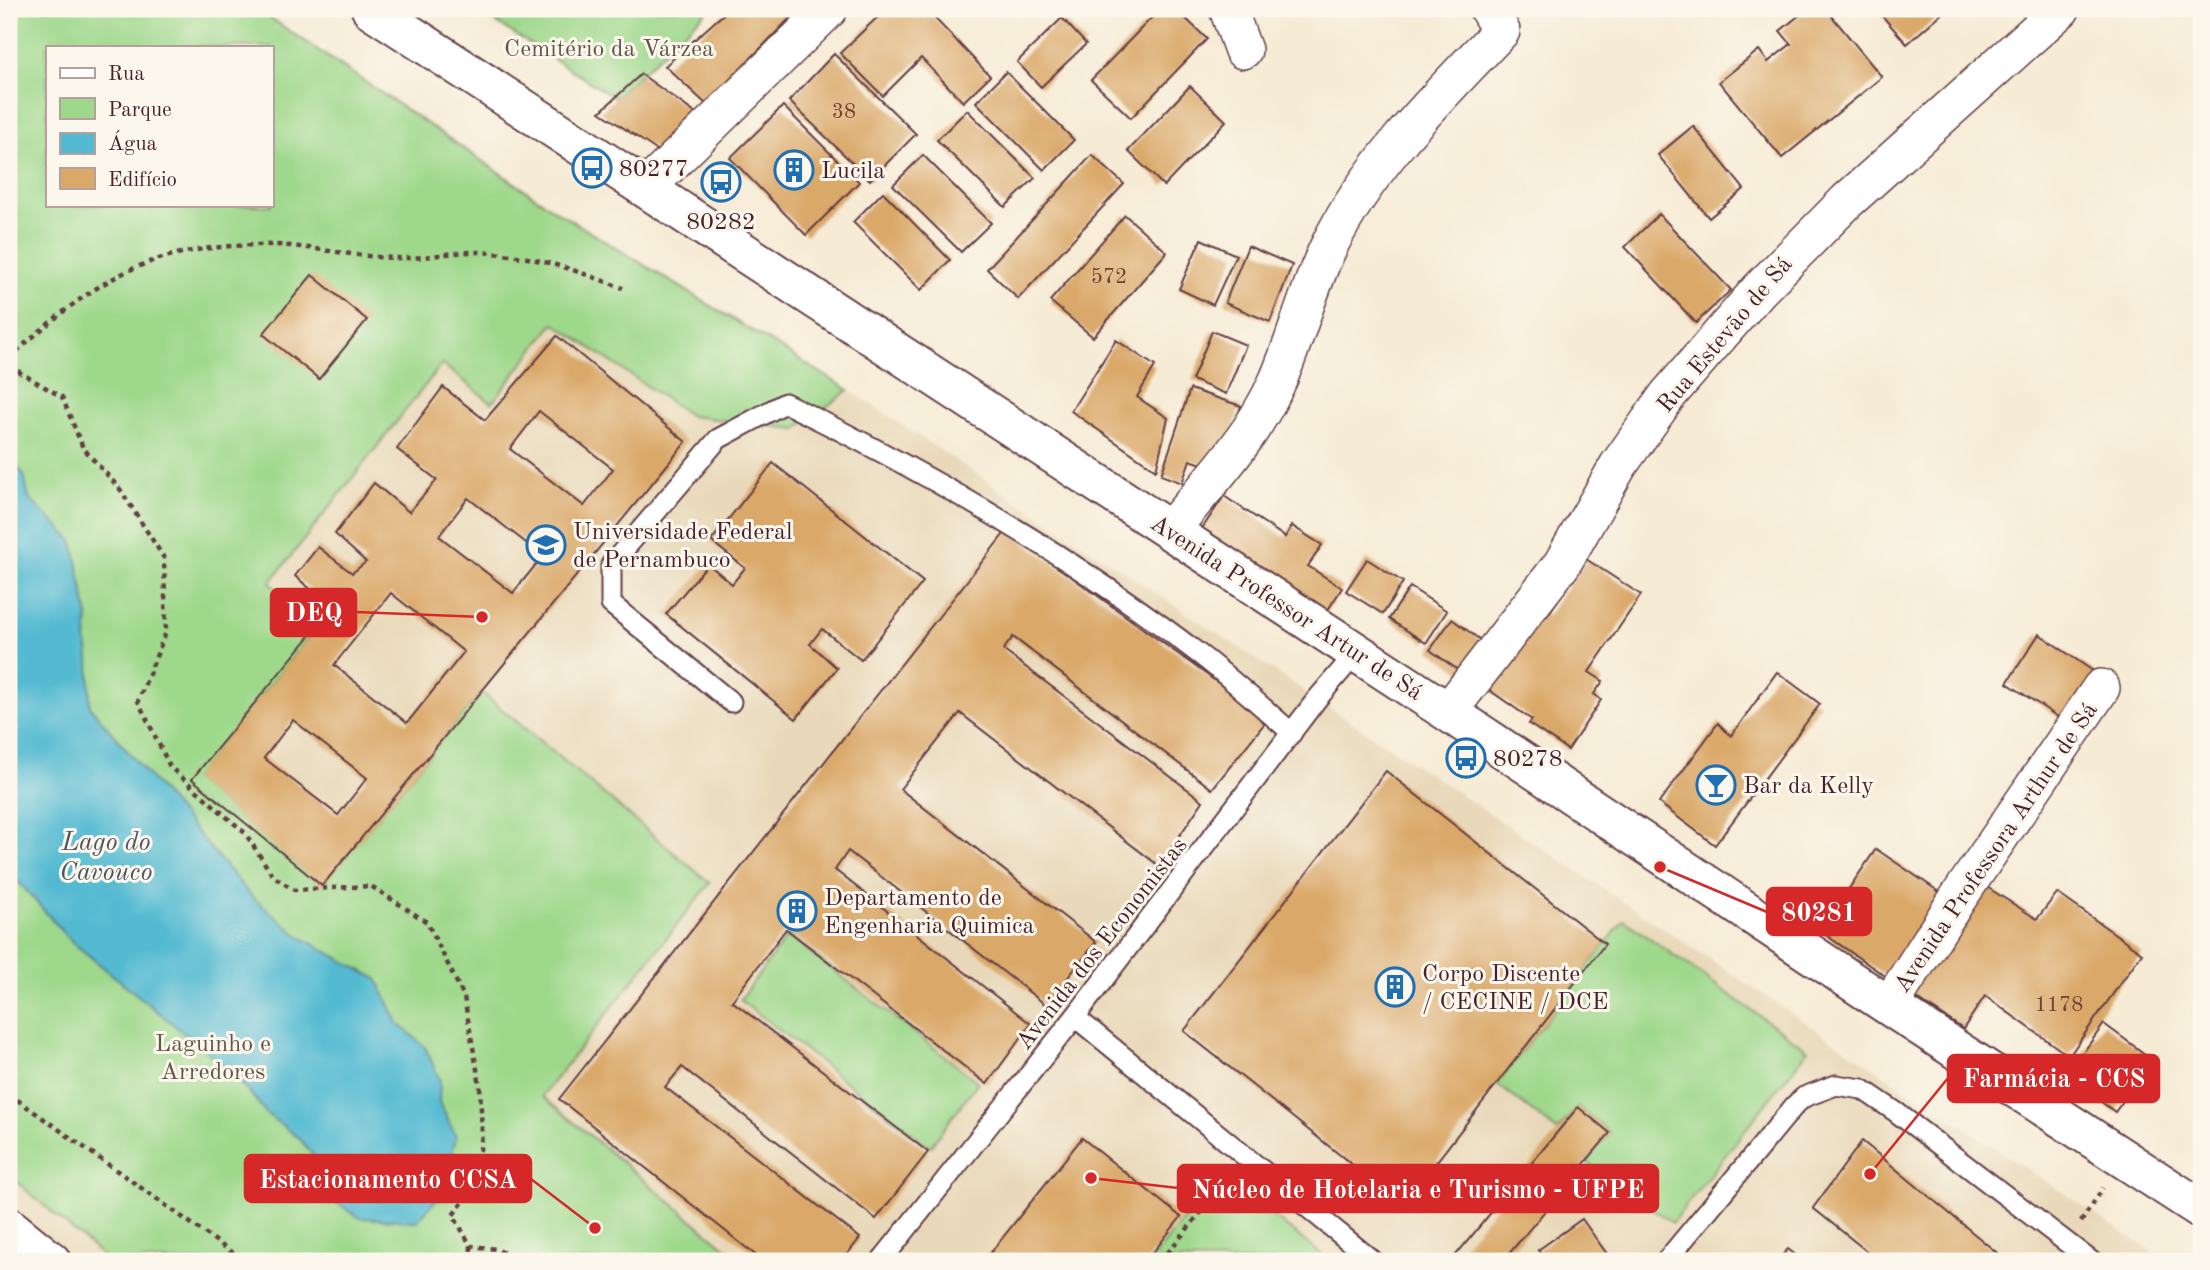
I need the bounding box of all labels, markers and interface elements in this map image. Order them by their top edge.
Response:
park label: Cemitério da Várzea [504,38,714,62]
legend [46,46,273,206]
text: Rua [108,64,145,85]
text: Parque [108,100,172,121]
house number: 38 [832,102,856,123]
text: Água [108,130,157,155]
bus stop icon: 80277 [571,147,613,189]
building icon: Lucila [773,149,815,191]
place label: 80277 [619,158,689,182]
place label: Lucila [821,160,885,184]
bus stop icon: 80282 [700,161,742,203]
text: Edifício [108,170,177,191]
place label: 80282 [686,211,756,235]
street label: Rua Estevão de Sá [1654,253,1798,418]
house number: 572 [1091,267,1127,288]
street label: Avenida Professor Artur de Sá [1146,512,1426,706]
place label: Universidade Federal de Pernambuco [573,521,792,573]
school or university icon: Universidade Federal de Pernambuco [525,524,567,566]
callout: DEQ [271,589,356,636]
text: DEQ [286,601,342,627]
street label: Avenida Professora Arthur de Sá [1890,699,2103,997]
bus stop icon: 80278 [1445,737,1487,779]
place label: 80278 [1493,748,1563,772]
bar icon: Bar da Kelly [1695,764,1737,806]
place label: Bar da Kelly [1743,775,1874,799]
water label: Lago do Cavouco [60,830,152,886]
street label: Avenida dos Economistas [1012,834,1193,1055]
place label: Departamento de Engenharia Quimica [824,887,1034,939]
callout: 80281 [1767,888,1871,935]
building icon: Departamento de Engenharia Quimica [776,890,818,932]
text: 80281 [1781,901,1857,927]
place label: Corpo Discente / CECINE / DCE [1422,963,1608,1015]
building icon: Corpo Discente / CECINE / DCE [1374,966,1416,1008]
house number: 1178 [2035,995,2083,1016]
park label: Laguinho e Arredores [155,1033,271,1085]
callout: Farmácia - CCS [1948,1055,2159,1102]
text: Farmácia - CCS [1963,1067,2145,1093]
callout: Estacionamento CCSA [245,1155,531,1202]
callout: Núcleo de Hotelaria e Turismo - UFPE [1178,1165,1658,1212]
text: Estacionamento CCSA [259,1168,518,1194]
text: Núcleo de Hotelaria e Turismo - UFPE [1192,1178,1644,1204]

